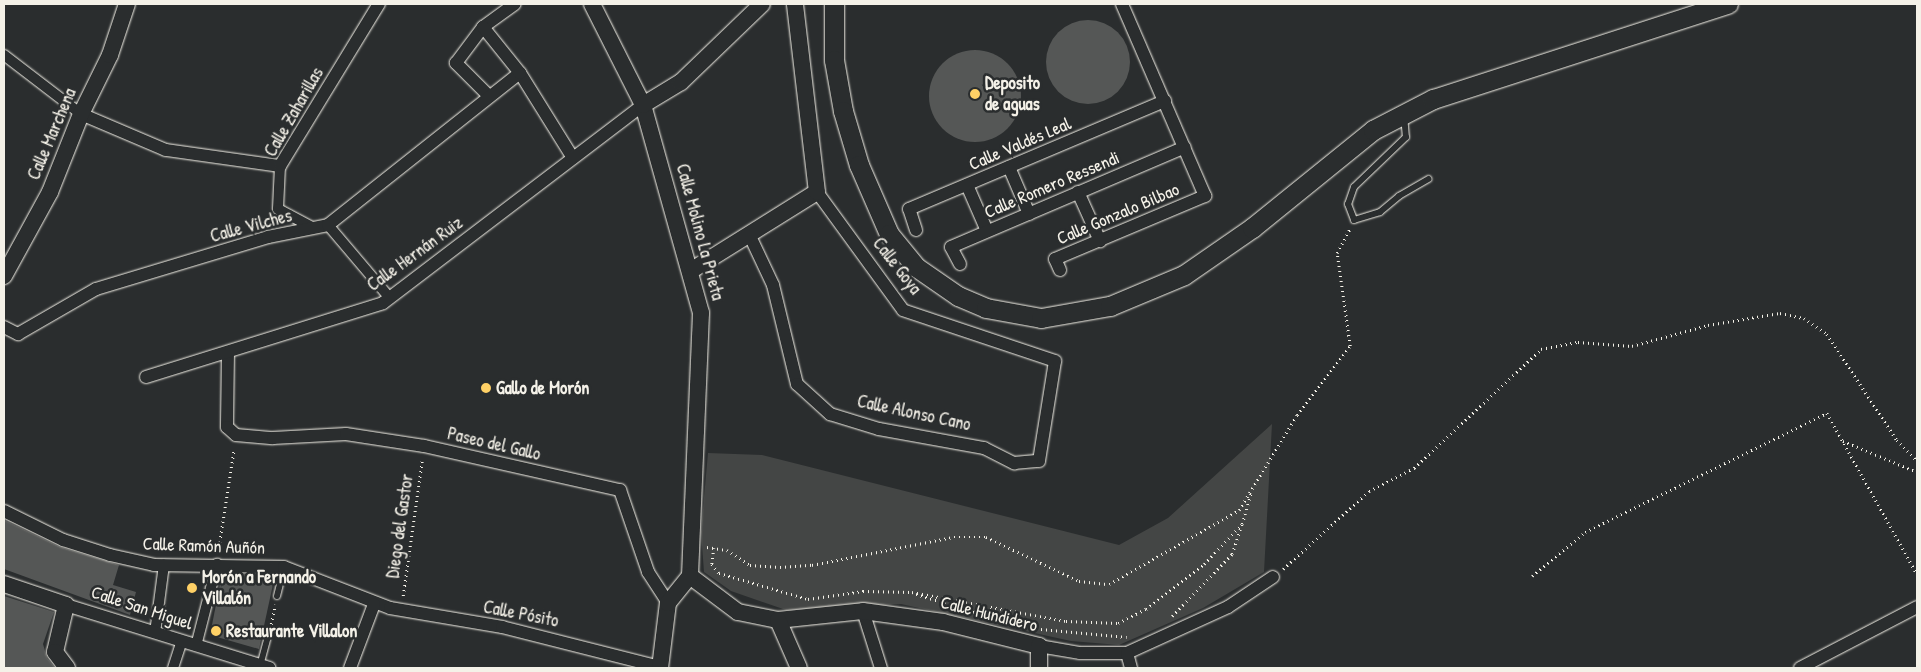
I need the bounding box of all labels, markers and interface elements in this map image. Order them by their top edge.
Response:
street label: Calle Zaharillas [260,64,328,160]
place label: Deposito de aguas [985,73,1040,116]
street label: Calle Marchena [23,85,81,183]
marker: Deposito de aguas [969,88,981,100]
street label: Calle Valdés Leal [966,113,1074,175]
street label: Calle Romero Ressendi [981,147,1123,223]
street label: Calle Molino La Prieta [671,161,729,303]
street label: Calle Gonzalo Bilbao [1054,179,1182,249]
street label: Calle Vilches [208,205,294,247]
street label: Calle Hernán Ruiz [363,212,467,296]
street label: Calle Goya [868,233,926,299]
place label: Gallo de Morón [496,377,589,399]
marker: Gallo de Morón [480,382,492,394]
street label: Calle Alonso Cano [855,390,973,436]
street label: Paseo del Gallo [445,423,543,465]
street label: Diego del Gastor [382,472,418,580]
street label: Calle Ramón Auñón [142,533,266,559]
place label: Morón a Fernando Villalón [202,567,316,610]
street label: Calle San Miguel [89,581,195,635]
marker: Morón a Fernando Villalón [186,582,198,594]
street label: Calle Hundidero [938,592,1040,636]
street label: Calle Pósito [481,596,561,632]
place label: Restaurante Villalon [226,620,357,642]
marker: Restaurante Villalon [210,625,222,637]

